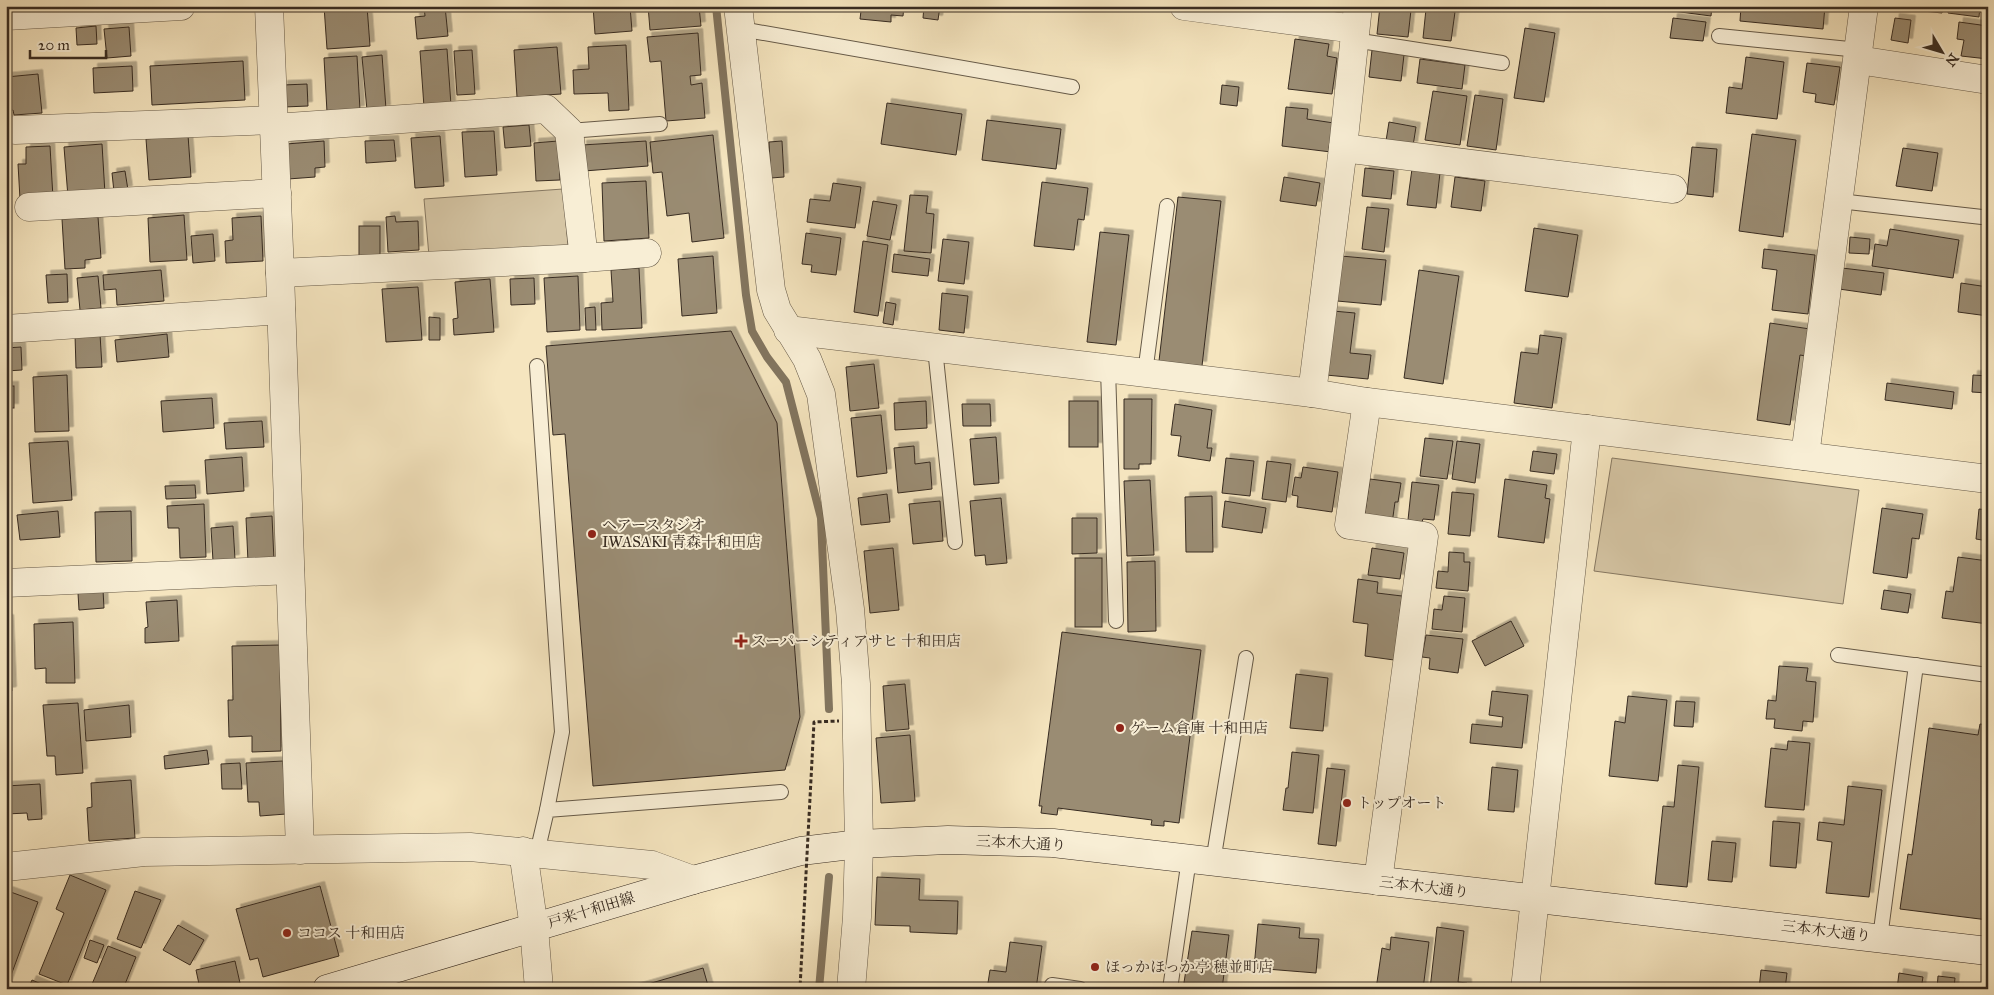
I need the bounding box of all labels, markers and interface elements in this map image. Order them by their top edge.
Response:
scale bar [30,28,106,60]
north arrow [1916,28,1966,78]
text: 20 m [38,36,70,54]
text: N [1941,50,1962,70]
place label: ヘアースタジオ IWASAKI 青森十和田店 [602,516,761,551]
marker: ヘアースタジオ IWASAKI 青森十和田店 [586,528,598,540]
place label: スーパーシティアサヒ 十和田店 [751,632,961,650]
marker: スーパーシティアサヒ 十和田店 [735,635,747,647]
place label: ゲーム倉庫 十和田店 [1130,719,1268,737]
marker: ゲーム倉庫 十和田店 [1114,722,1126,734]
place label: トップオート [1357,794,1446,812]
marker: トップオート [1341,797,1353,809]
street label: 三本木大通り [976,832,1066,854]
street label: 三本木大通り [1378,873,1470,901]
street label: 戸来十和田線 [545,888,637,932]
street label: 三本木大通り [1780,917,1872,945]
place label: ココス 十和田店 [297,924,405,942]
marker: ココス 十和田店 [281,927,293,939]
place label: ほっかほっか亭 穂並町店 [1105,958,1273,976]
marker: ほっかほっか亭 穂並町店 [1089,961,1101,973]

